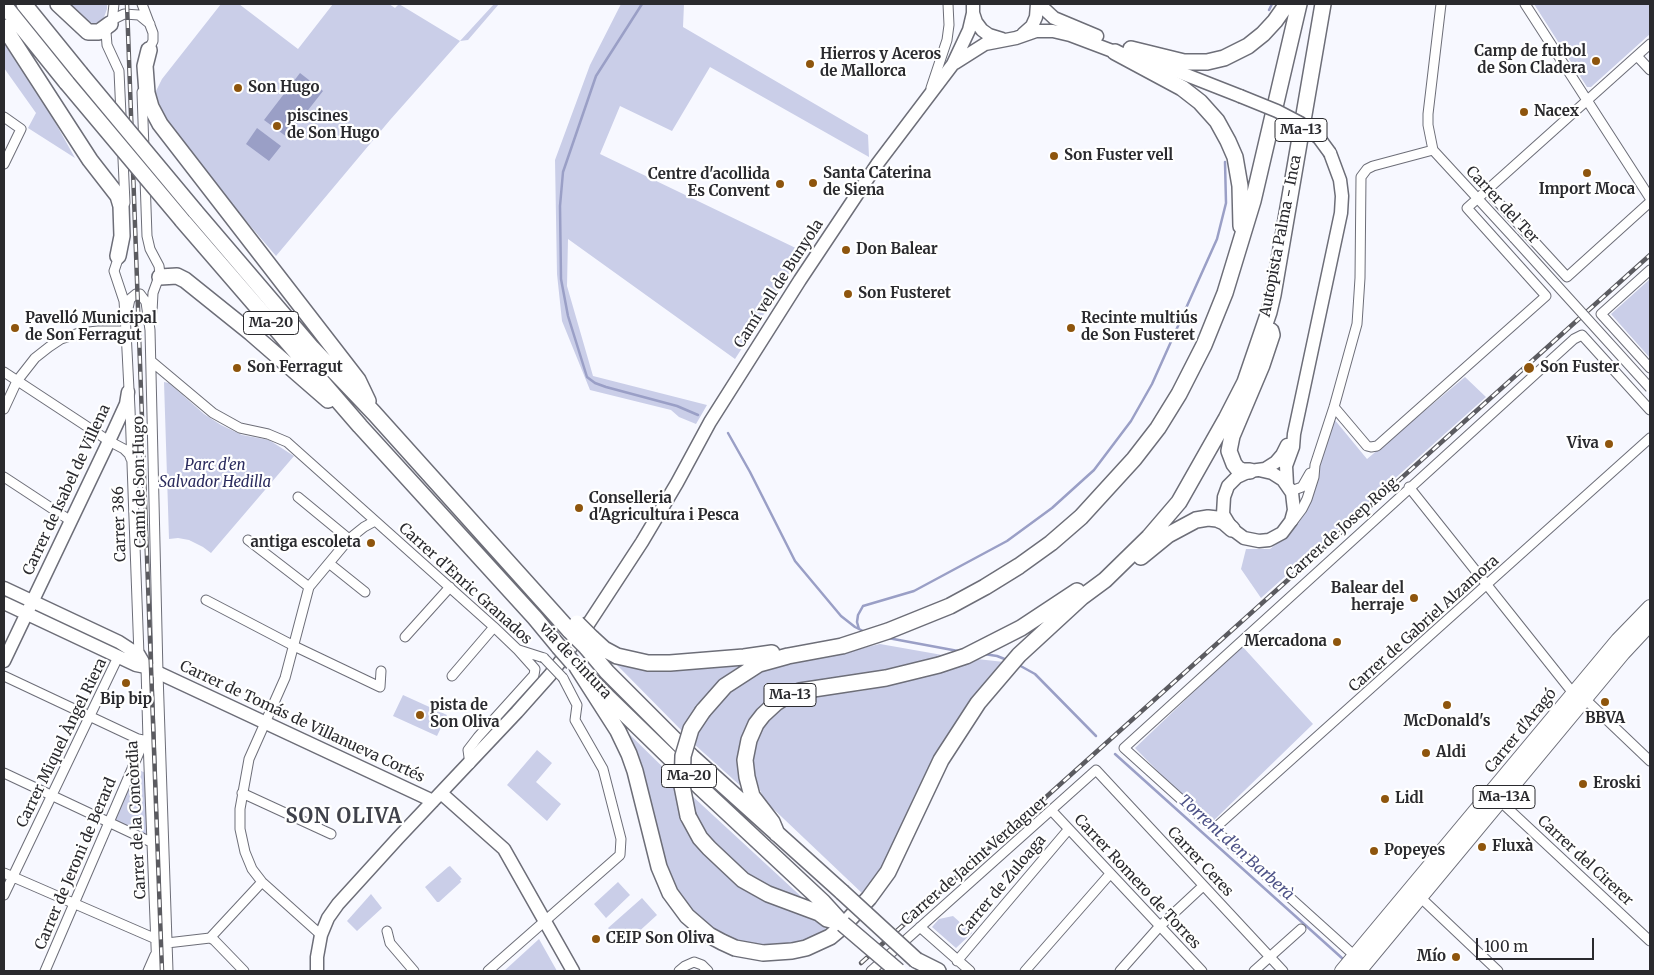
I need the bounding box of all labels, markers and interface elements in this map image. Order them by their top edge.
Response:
place label: Camp de futbol de Son Cladera [1474,43,1586,78]
place label: Hierros y Aceros de Mallorca [820,46,941,81]
marker: Camp de futbol de Son Cladera [1590,55,1602,67]
marker: Hierros y Aceros de Mallorca [804,58,816,70]
place label: Son Hugo [248,79,320,97]
marker: Son Hugo [232,82,244,94]
place label: Nacex [1534,103,1579,121]
marker: Nacex [1518,106,1530,118]
place label: piscines de Son Hugo [287,108,380,143]
road number: Ma-13 [1275,118,1327,142]
marker: piscines de Son Hugo [271,120,283,132]
place label: Son Fuster vell [1064,147,1173,165]
marker: Son Fuster vell [1048,150,1060,162]
street label: Autopista Palma - Inca [1256,153,1306,319]
street label: Carrer del Ter [1462,163,1542,247]
place label: Santa Caterina de Siena [823,165,931,200]
place label: Centre d'acollida Es Convent [648,166,770,201]
marker: Import Moca [1581,167,1593,179]
marker: Santa Caterina de Siena [807,177,819,189]
marker: Centre d'acollida Es Convent [774,178,786,190]
place label: Import Moca [1539,181,1635,199]
street label: Camí vell de Bunyola [731,216,827,352]
place label: Don Balear [856,241,938,259]
marker: Don Balear [840,244,852,256]
place label: Son Fusteret [858,285,951,303]
marker: Son Fusteret [842,288,854,300]
place label: Pavelló Municipal de Son Ferragut [25,310,157,345]
place label: Recinte multiús de Son Fusteret [1081,310,1198,345]
road number: Ma-20 [244,312,298,334]
marker: Pavelló Municipal de Son Ferragut [9,322,21,334]
marker: Recinte multiús de Son Fusteret [1065,322,1077,334]
place label: Son Ferragut [247,359,343,377]
place label: Son Fuster [1540,359,1619,377]
marker: Son Fuster [1522,361,1536,375]
marker: Son Ferragut [231,362,243,374]
street label: Carrer de Isabel de Villena [19,402,115,578]
street label: Camí de Son Hugo [130,416,150,548]
place label: Viva [1567,435,1599,453]
marker: Viva [1603,438,1615,450]
park label: Parc d'en Salvador Hedilla [159,457,271,492]
street label: Carrer de Josep Roig [1282,474,1402,584]
street label: Carrer 386 [110,486,130,562]
place label: Conselleria d'Agricultura i Pesca [589,490,739,525]
marker: Conselleria d'Agricultura i Pesca [573,502,585,514]
street label: Carrer d'Enric Granados [395,519,535,649]
place label: antiga escoleta [250,534,361,552]
marker: antiga escoleta [365,537,377,549]
street label: Carrer de Gabriel Alzamora [1345,552,1503,696]
place label: Balear del herraje [1331,580,1404,615]
marker: Balear del herraje [1408,592,1420,604]
street label: via de cintura [535,619,615,703]
place label: Mercadona [1244,633,1327,651]
marker: Mercadona [1331,636,1343,648]
street label: Carrer Miquel Àngel Riera [13,655,111,831]
street label: Carrer de Tomás de Villanueva Cortés [177,657,427,787]
marker: Bip bip [120,677,132,689]
road number: Ma-13 [764,684,816,706]
street label: Carrer d'Aragó [1482,685,1560,777]
place label: Bip bip [100,691,152,709]
marker: BBVA [1599,696,1611,708]
place label: pista de Son Oliva [430,697,500,732]
marker: McDonald's [1441,699,1453,711]
marker: pista de Son Oliva [414,709,426,721]
place label: BBVA [1585,710,1625,728]
place label: McDonald's [1404,713,1490,731]
street label: Carrer de la Concòrdia [124,740,150,900]
place label: Aldi [1436,744,1466,762]
marker: Aldi [1420,747,1432,759]
road number: Ma-20 [662,764,716,788]
street label: Carrer de Jeroni de Berard [32,775,120,953]
place label: Eroski [1593,775,1641,793]
marker: Eroski [1577,778,1589,790]
road number: Ma-13A [1473,786,1535,809]
place label: Lidl [1395,790,1424,808]
water label: Torrent d'en Barberà [1174,791,1298,905]
street label: Carrer de Jacint Verdaguer [898,793,1052,929]
marker: Lidl [1379,793,1391,805]
district label: SON OLIVA [284,805,404,829]
street label: Carrer Romero de Torres [1070,811,1204,953]
street label: Carrer del Cirerer [1534,812,1636,910]
street label: Carrer Ceres [1163,824,1237,900]
street label: Carrer de Zuloaga [954,831,1050,941]
place label: Fluxà [1492,838,1533,856]
marker: Fluxà [1476,841,1488,853]
place label: Popeyes [1384,842,1445,860]
marker: Popeyes [1368,845,1380,857]
scale bar [1479,928,1596,960]
place label: CEIP Son Oliva [606,930,715,948]
marker: CEIP Son Oliva [590,933,602,945]
text: 100 m [1484,937,1528,956]
place label: Mío [1417,948,1446,966]
marker: Mío [1450,951,1462,963]

